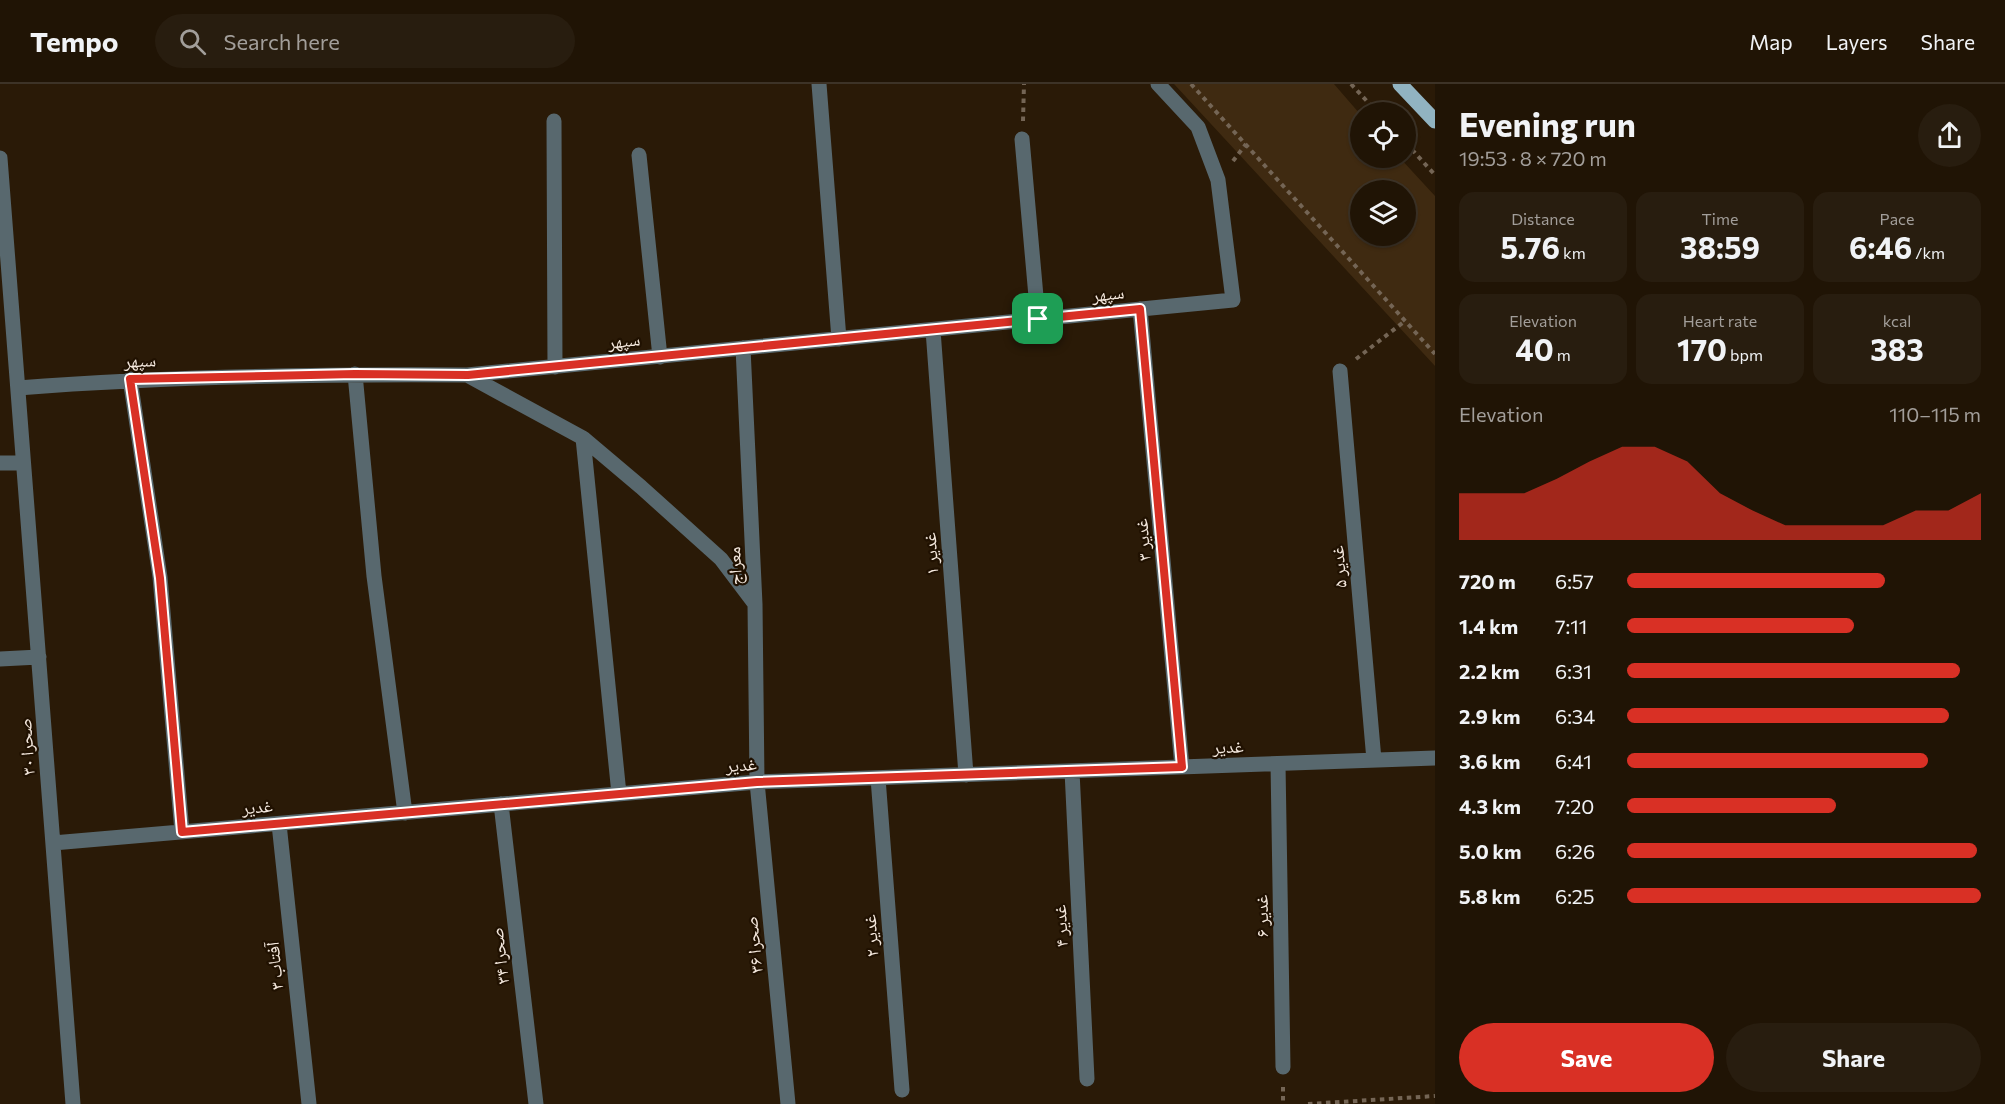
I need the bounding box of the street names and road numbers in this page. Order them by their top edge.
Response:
street label: سپهر [1090,280,1125,307]
street label: سپهر [606,327,641,354]
street label: سپهر [122,348,157,373]
street label: غدیر ۳ [1129,518,1155,562]
street label: غدیر ۱ [918,532,943,576]
street label: غدیر ۵ [1325,545,1351,589]
street label: معراج [722,546,748,586]
street label: صحرا ۳۰ [13,718,39,776]
street label: غدیر [1211,734,1244,758]
street label: غدیر [724,752,757,776]
street label: غدیر [240,794,273,819]
street label: غدیر ۶ [1250,895,1273,937]
street label: غدیر ۴ [1048,904,1072,948]
street label: غدیر ۲ [858,914,883,958]
street label: صحرا ۳۶ [739,915,767,975]
street label: صحرا ۳۴ [485,926,513,986]
street label: آفتاب ۳ [260,940,288,991]

